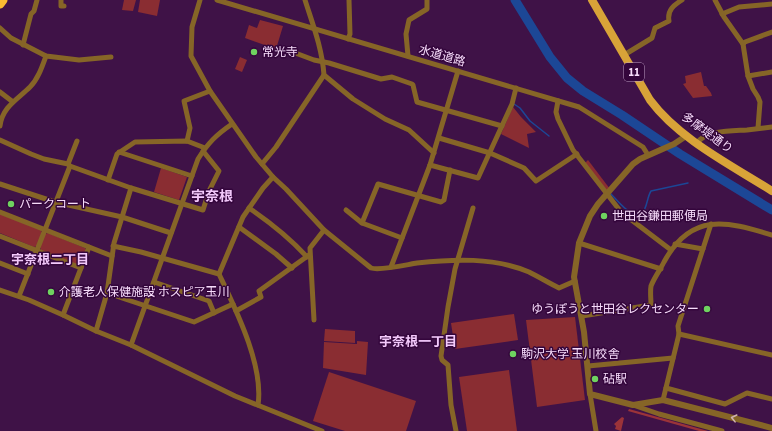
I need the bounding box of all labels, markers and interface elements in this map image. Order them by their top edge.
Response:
street label: 水道道路 [417,41,467,71]
place label: 常光寺 [262,44,298,61]
marker: 常光寺 [249,47,259,57]
road number: 11 [624,63,644,81]
street label: 多摩堤通り [678,108,736,158]
district label: 宇奈根 [191,187,233,207]
place label: パークコート [19,196,91,213]
marker: パークコート [6,199,16,209]
place label: 世田谷鎌田郵便局 [612,208,708,225]
marker: 世田谷鎌田郵便局 [599,211,609,221]
district label: 宇奈根二丁目 [11,251,89,269]
place label: 介護老人保健施設 ホスピア玉川 [59,284,229,301]
marker: 介護老人保健施設 ホスピア玉川 [46,287,56,297]
place label: ゆうぽうと世田谷レクセンター [531,301,699,318]
marker: ゆうぽうと世田谷レクセンター [702,304,712,314]
district label: 宇奈根一丁目 [379,333,457,351]
place label: 駒沢大学 玉川校舎 [521,346,619,363]
marker: 駒沢大学 玉川校舎 [508,349,518,359]
place label: 砧駅 [603,371,627,388]
marker: 砧駅 [590,374,600,384]
one-way arrow [731,414,738,423]

